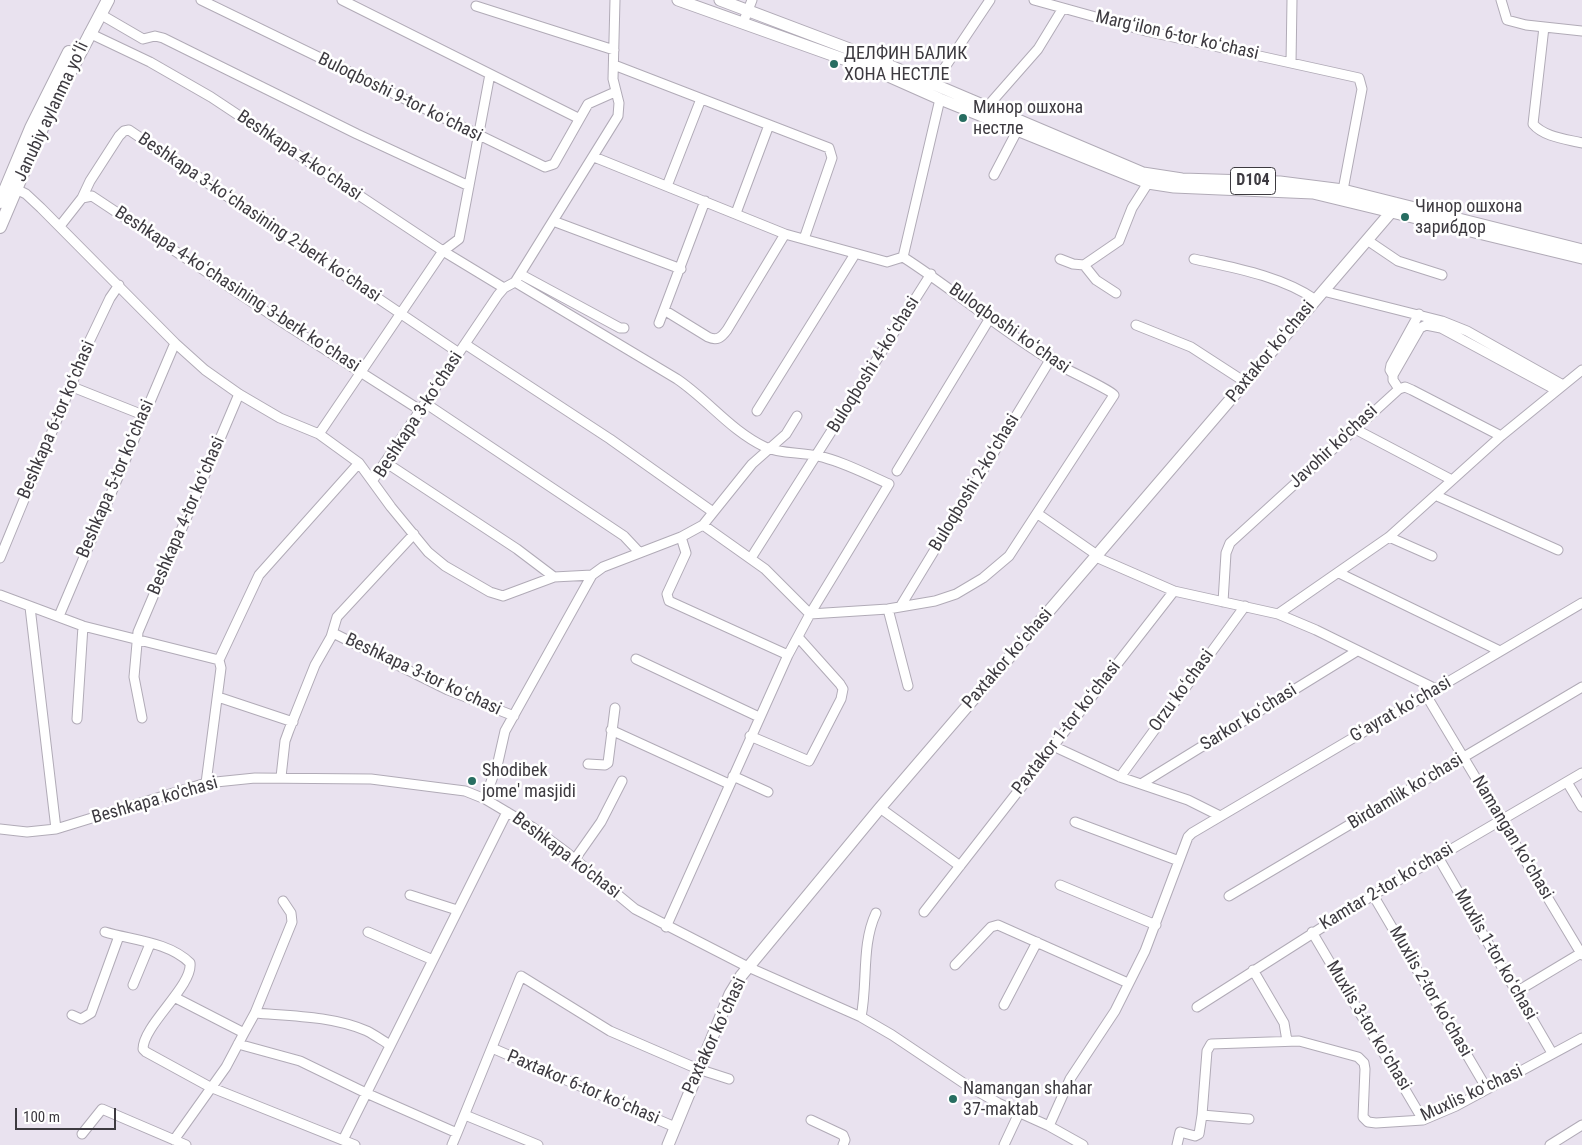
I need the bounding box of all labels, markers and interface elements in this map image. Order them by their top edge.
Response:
street label: Margʻilon 6-tor koʻchasi [1093,7,1261,65]
street label: Janubiy aylanma yoʻli [10,39,94,185]
place label: ДЕЛФИН БАЛИК ХОНА НЕСТЛЕ [844,43,967,86]
street label: Buloqboshi 9-tor koʻchasi [314,49,486,147]
marker: ДЕЛФИН БАЛИК ХОНА НЕСТЛЕ [828,58,840,70]
place label: Минор ошхона нестле [973,97,1083,140]
street label: Beshkapa 4-koʻchasi [232,106,366,206]
marker: Минор ошхона нестле [957,112,969,124]
street label: Beshkapa 3-koʻchasining 2-berk koʻchasi [134,129,384,307]
road number: D104 [1230,168,1276,195]
place label: Чинор ошхона зарибдор [1415,196,1522,238]
street label: Beshkapa 4-koʻchasining 3-berk koʻchasi [110,202,364,378]
marker: Чинор ошхона зарибдор [1399,211,1411,223]
street label: Buloqboshi koʻchasi [944,279,1074,379]
street label: Buloqboshi 4-koʻchasi [823,293,925,437]
street label: Paxtakor koʻchasi [1222,297,1320,407]
street label: Beshkapa 6-tor koʻchasi [14,338,100,502]
street label: Beshkapa 3-koʻchasi [370,348,468,482]
street label: Beshkapa 5-tor koʻchasi [73,397,159,561]
street label: Javohir ko'chasi [1285,401,1383,493]
street label: Buloqboshi 2-koʻchasi [926,410,1024,556]
street label: Beshkapa 4-tor koʻchasi [144,434,230,598]
street label: Paxtakor koʻchasi [958,604,1058,714]
street label: Beshkapa 3-tor koʻchasi [341,629,505,721]
street label: Orzu koʻchasi [1145,646,1219,736]
street label: Paxtakor 1-tor koʻchasi [1008,657,1126,799]
street label: Gʻayrat koʻchasi [1347,672,1455,748]
street label: Sarkor koʻchasi [1197,680,1301,756]
street label: Birdamlik koʻchasi [1345,749,1467,835]
place label: Shodibek jome' masjidi [482,760,576,802]
street label: Namangan koʻchasi [1467,772,1557,904]
street label: Beshkapa ko'chasi [90,773,220,829]
marker: Shodibek jome' masjidi [466,775,478,787]
street label: Beshkapa ko'chasi [508,808,624,904]
street label: Kamtar 2-tor koʻchasi [1316,839,1458,935]
street label: Muxlis 1-tor koʻchasi [1449,886,1541,1024]
street label: Muxlis 2-tor koʻchasi [1384,923,1476,1061]
street label: Muxlis 3-tor koʻchasi [1321,957,1415,1095]
street label: Paxtakor koʻchasi [679,974,751,1098]
street label: Paxtakor 6-tor koʻchasi [504,1046,662,1130]
street label: Muxlis koʻchasi [1418,1061,1526,1127]
place label: Namangan shahar 37-maktab [963,1078,1092,1120]
marker: Namangan shahar 37-maktab [947,1093,959,1105]
scale bar [18,1098,119,1130]
text: 100 m [23,1108,60,1126]

